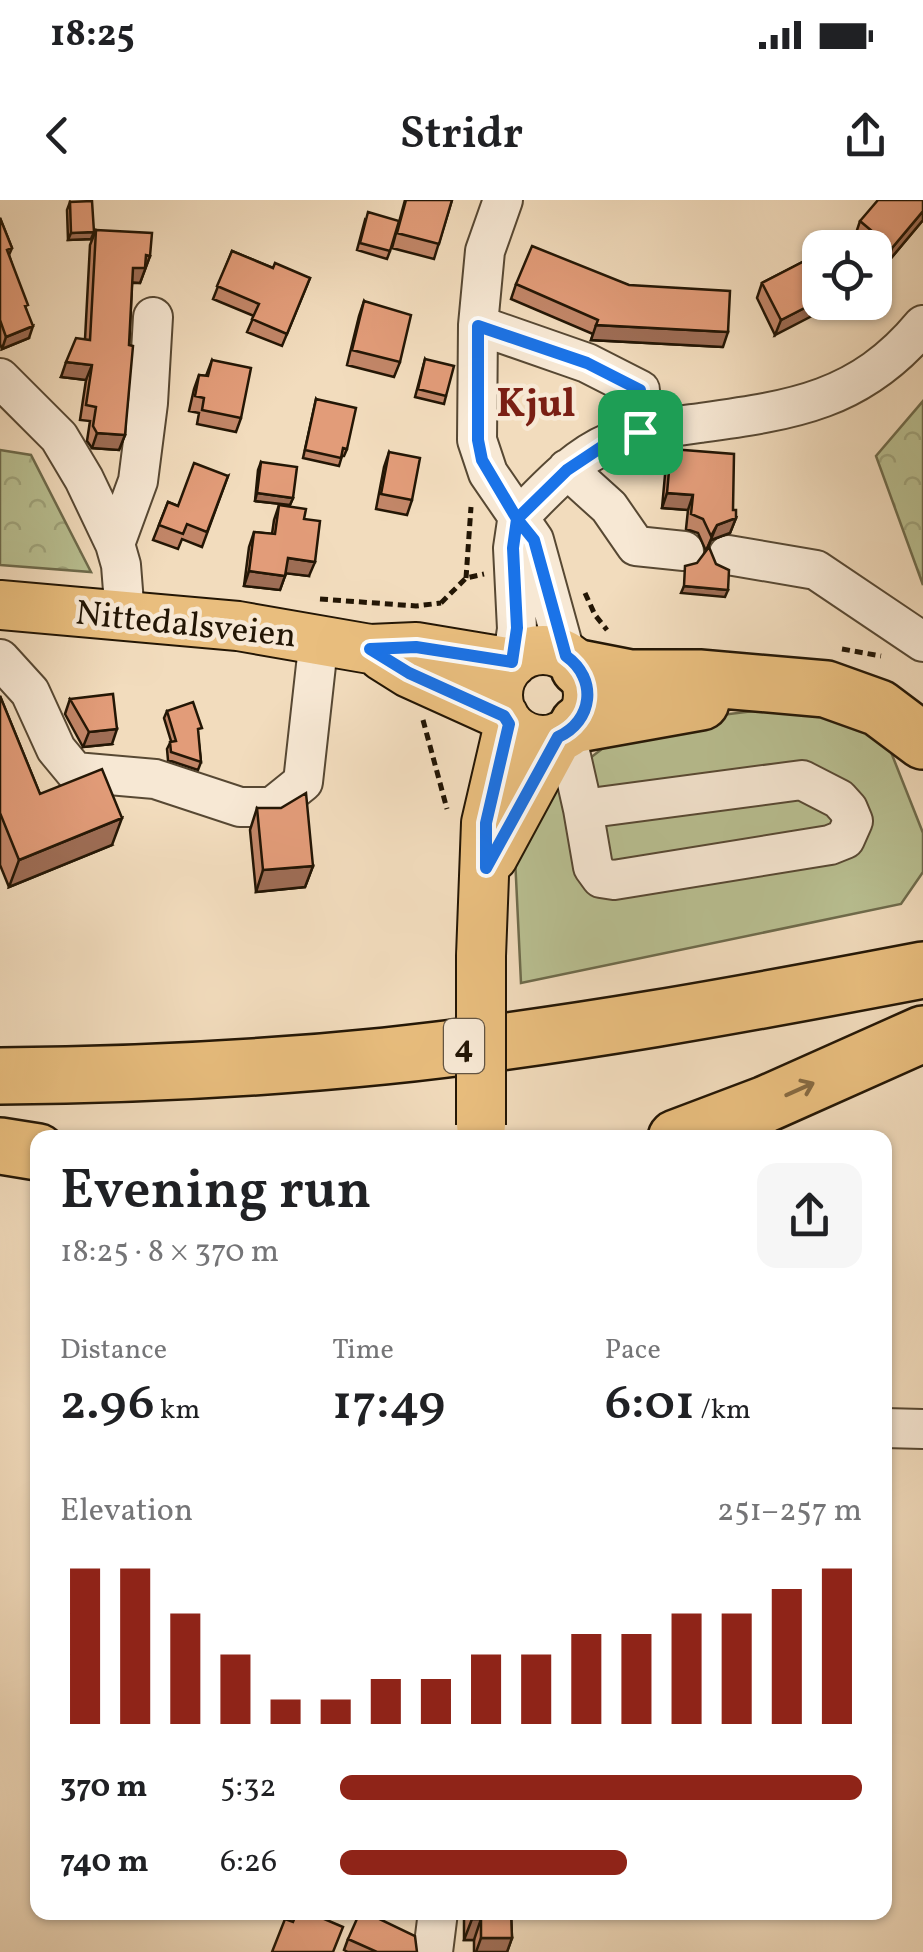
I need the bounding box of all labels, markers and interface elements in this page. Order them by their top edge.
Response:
text: 18:25 [50,9,135,62]
text: Stridr [400,104,523,167]
icon: back [30,108,85,163]
icon: share [838,108,893,163]
map controls [802,230,892,320]
button: locate [802,230,892,320]
district label: Kjul [496,378,576,434]
pin [598,390,683,475]
icon: arrive [613,405,668,460]
street label: Nittedalsveien [73,591,298,661]
road number: 4 [444,1019,484,1073]
one-way arrow [784,1079,815,1097]
text: Evening run [60,1155,372,1231]
button: share [757,1163,862,1268]
text: 18:25 · 8 × 370 m [60,1231,279,1275]
text: Distance [60,1331,167,1370]
text: Time [332,1331,394,1370]
text: Pace [605,1331,661,1370]
text: 2.96 [60,1370,155,1440]
text: 17:49 [332,1370,445,1440]
text: 6:01 [605,1370,695,1440]
text: km [155,1391,200,1430]
text: /km [695,1391,751,1430]
text: Elevation [60,1490,193,1534]
text: 251–257 m [717,1490,862,1534]
text: 370 m [60,1766,148,1810]
text: 5:32 [220,1766,277,1810]
text: 740 m [60,1841,149,1885]
text: 6:26 [220,1841,277,1885]

